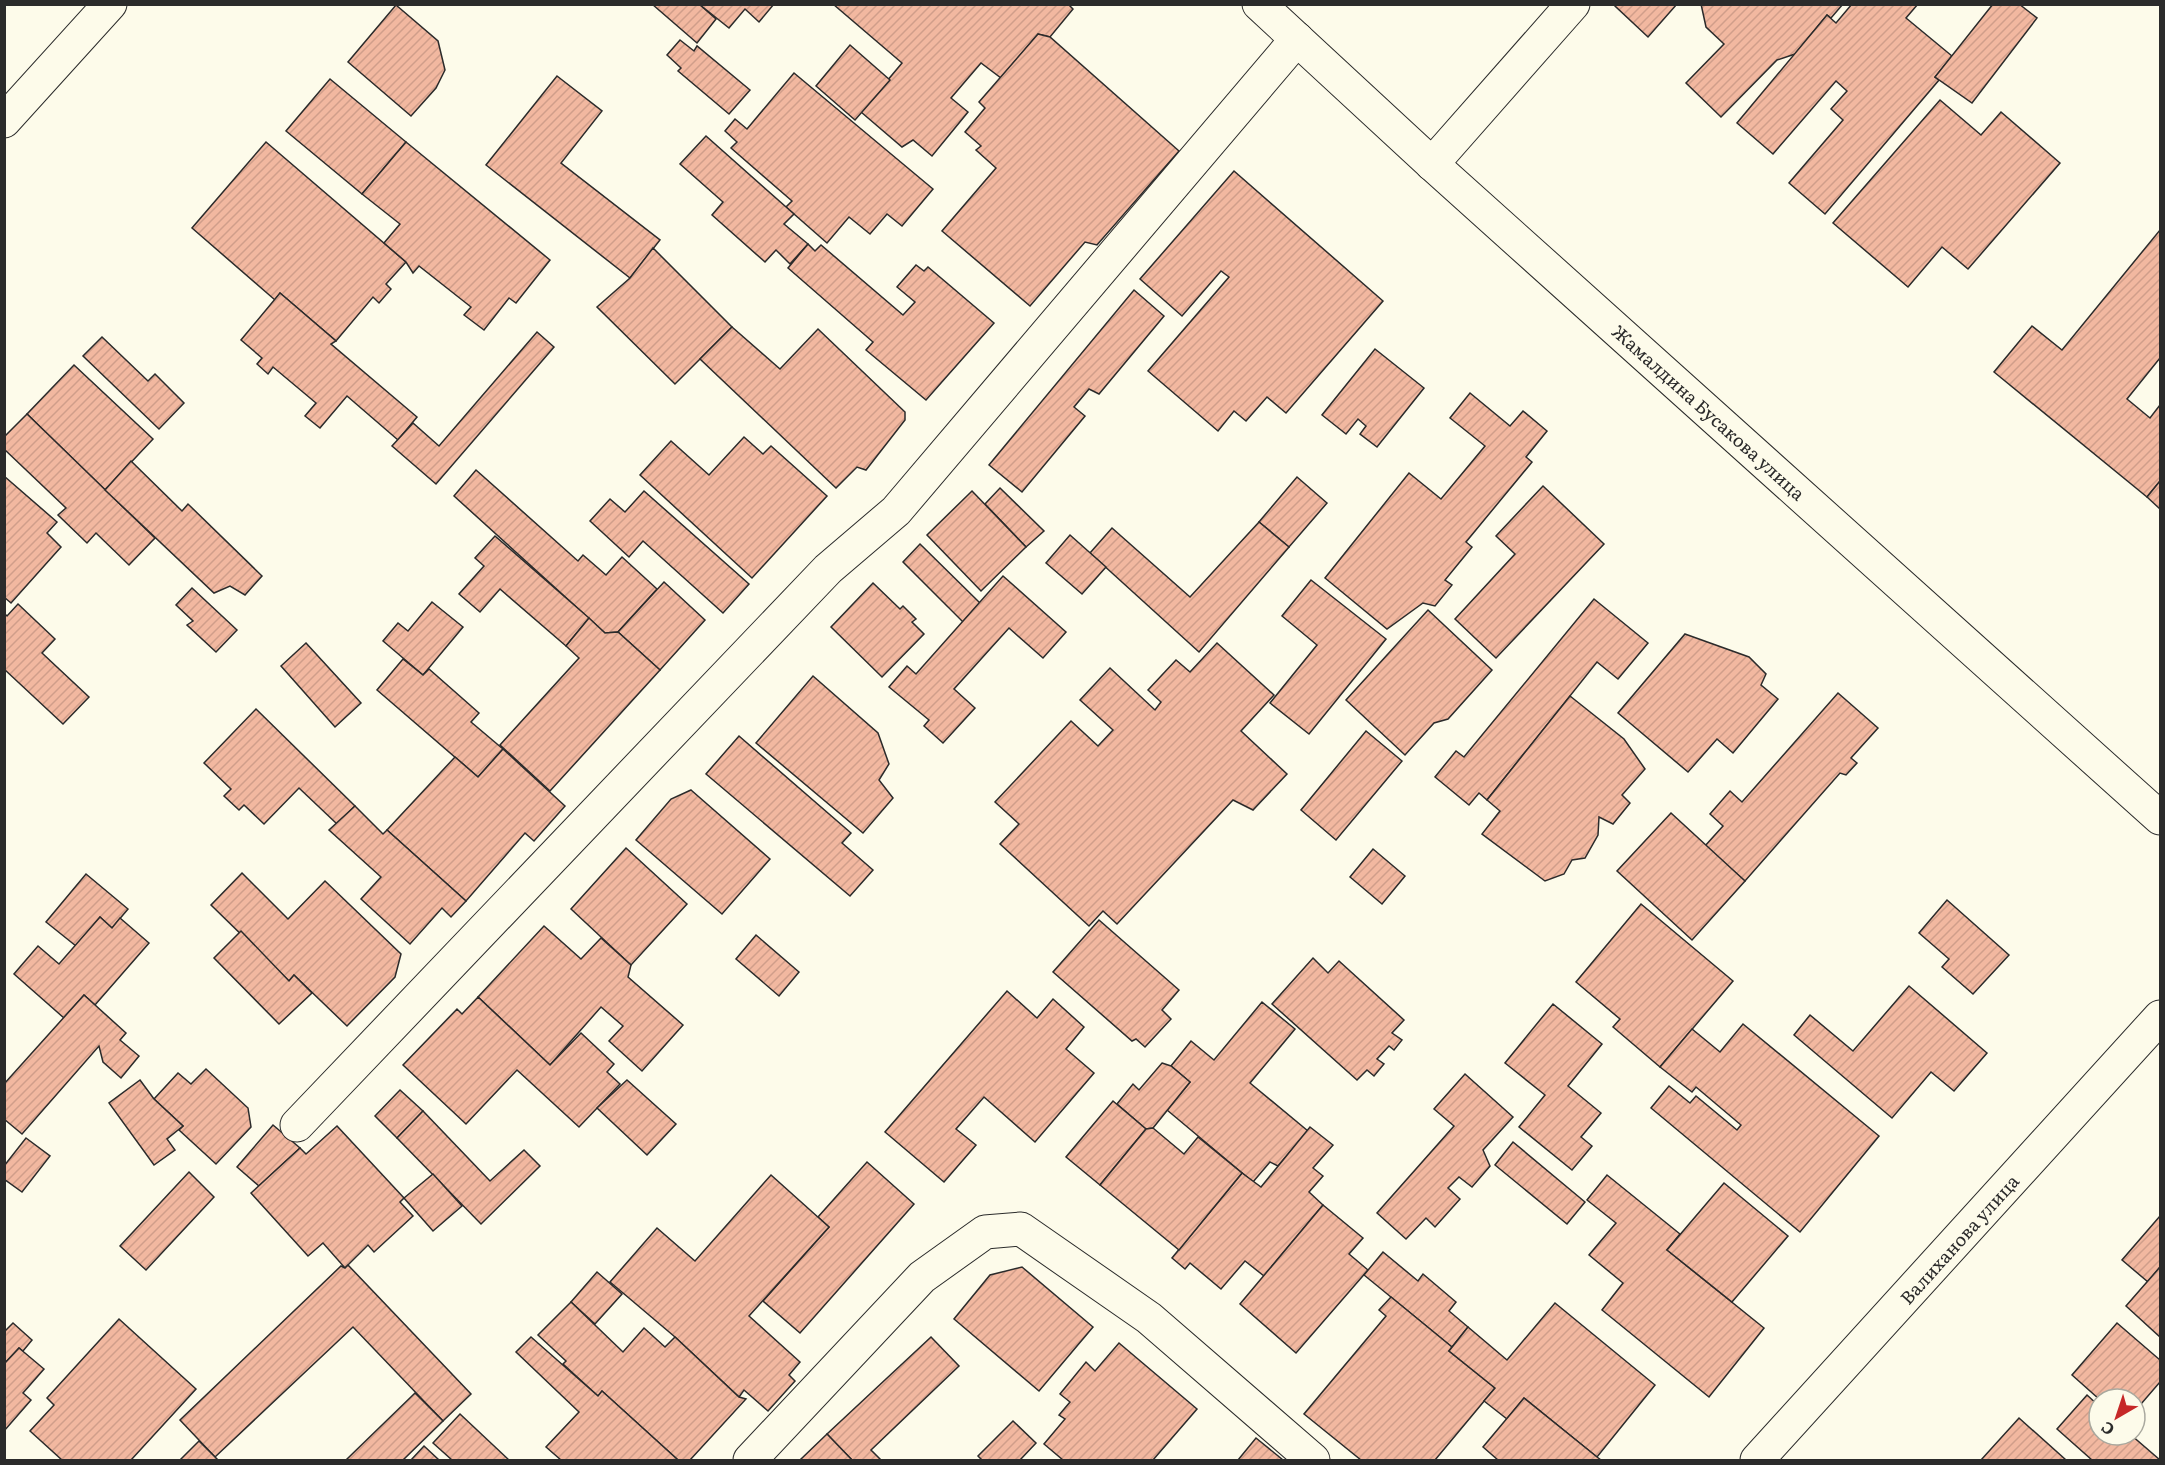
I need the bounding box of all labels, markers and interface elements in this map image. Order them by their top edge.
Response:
street label: Жамалдина Бусакова улица [1607,318,1812,506]
street label: Валиханова улица [1893,1168,2025,1310]
north arrow [2087,1387,2147,1447]
text: С [2095,1417,2119,1442]

